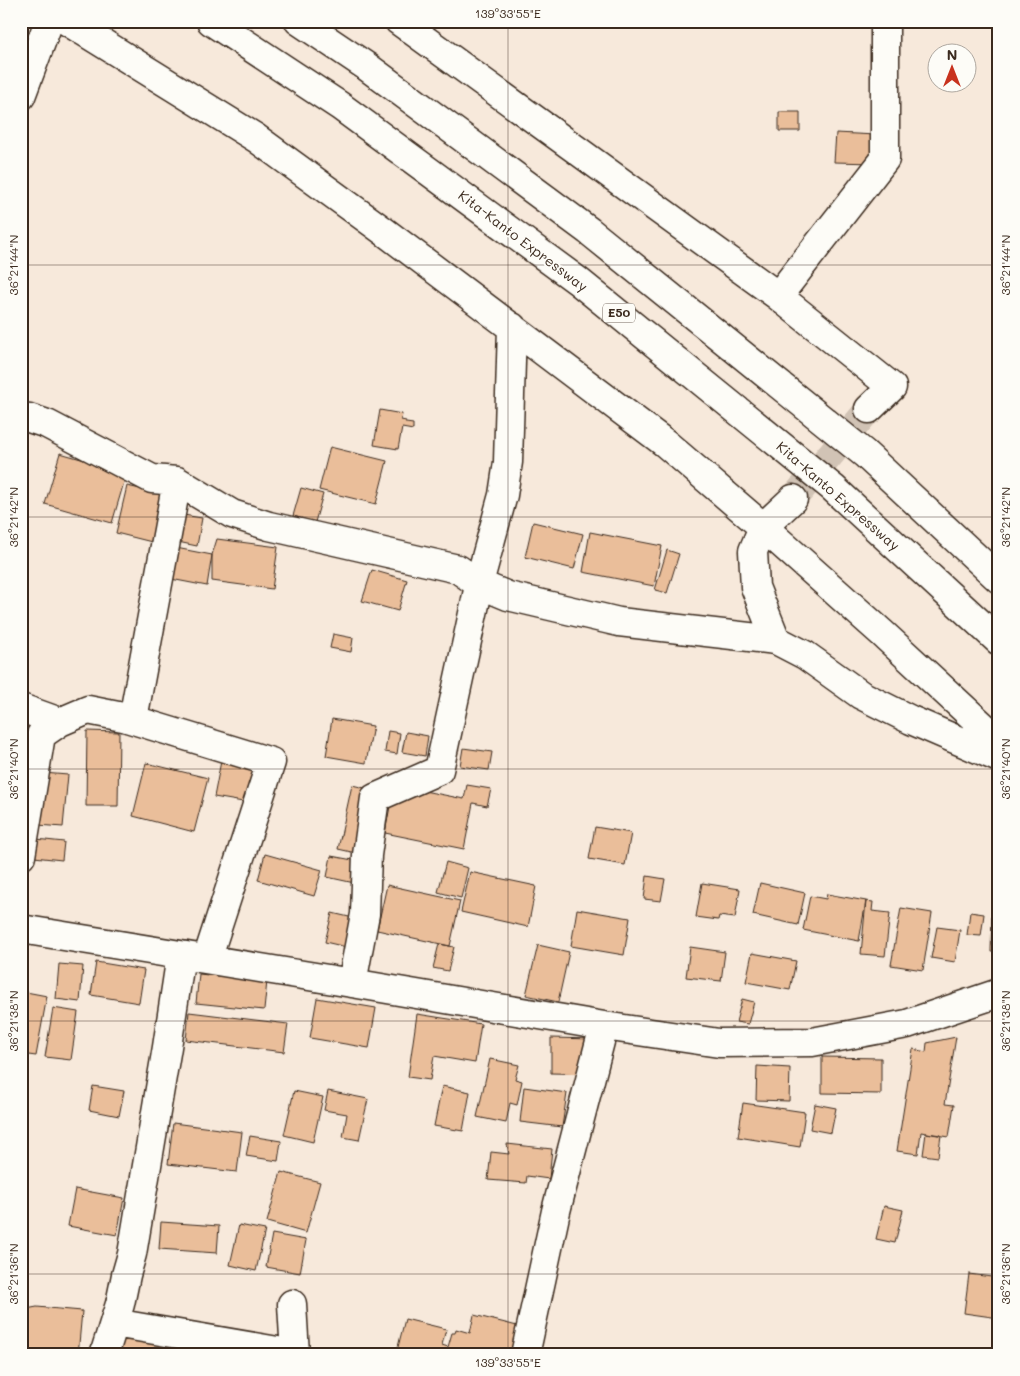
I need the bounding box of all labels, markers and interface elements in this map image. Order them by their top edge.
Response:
text: 139°33'55"E [475,5,541,21]
north arrow [928,42,978,92]
text: N [947,45,957,64]
street label: Kita-Kanto Expressway [455,186,592,296]
text: 36°21'44"N [5,235,21,295]
text: 36°21'44"N [997,235,1013,295]
road number: E50 [603,304,635,322]
street label: Kita-Kanto Expressway [773,437,904,554]
text: 36°21'42"N [5,487,21,547]
text: 36°21'42"N [997,487,1013,547]
text: 36°21'40"N [5,738,21,800]
text: 36°21'40"N [997,738,1013,800]
text: 36°21'38"N [5,991,21,1052]
text: 36°21'38"N [997,991,1013,1052]
text: 36°21'36"N [5,1244,21,1304]
text: 36°21'36"N [997,1244,1013,1304]
text: 139°33'55"E [475,1354,541,1370]

